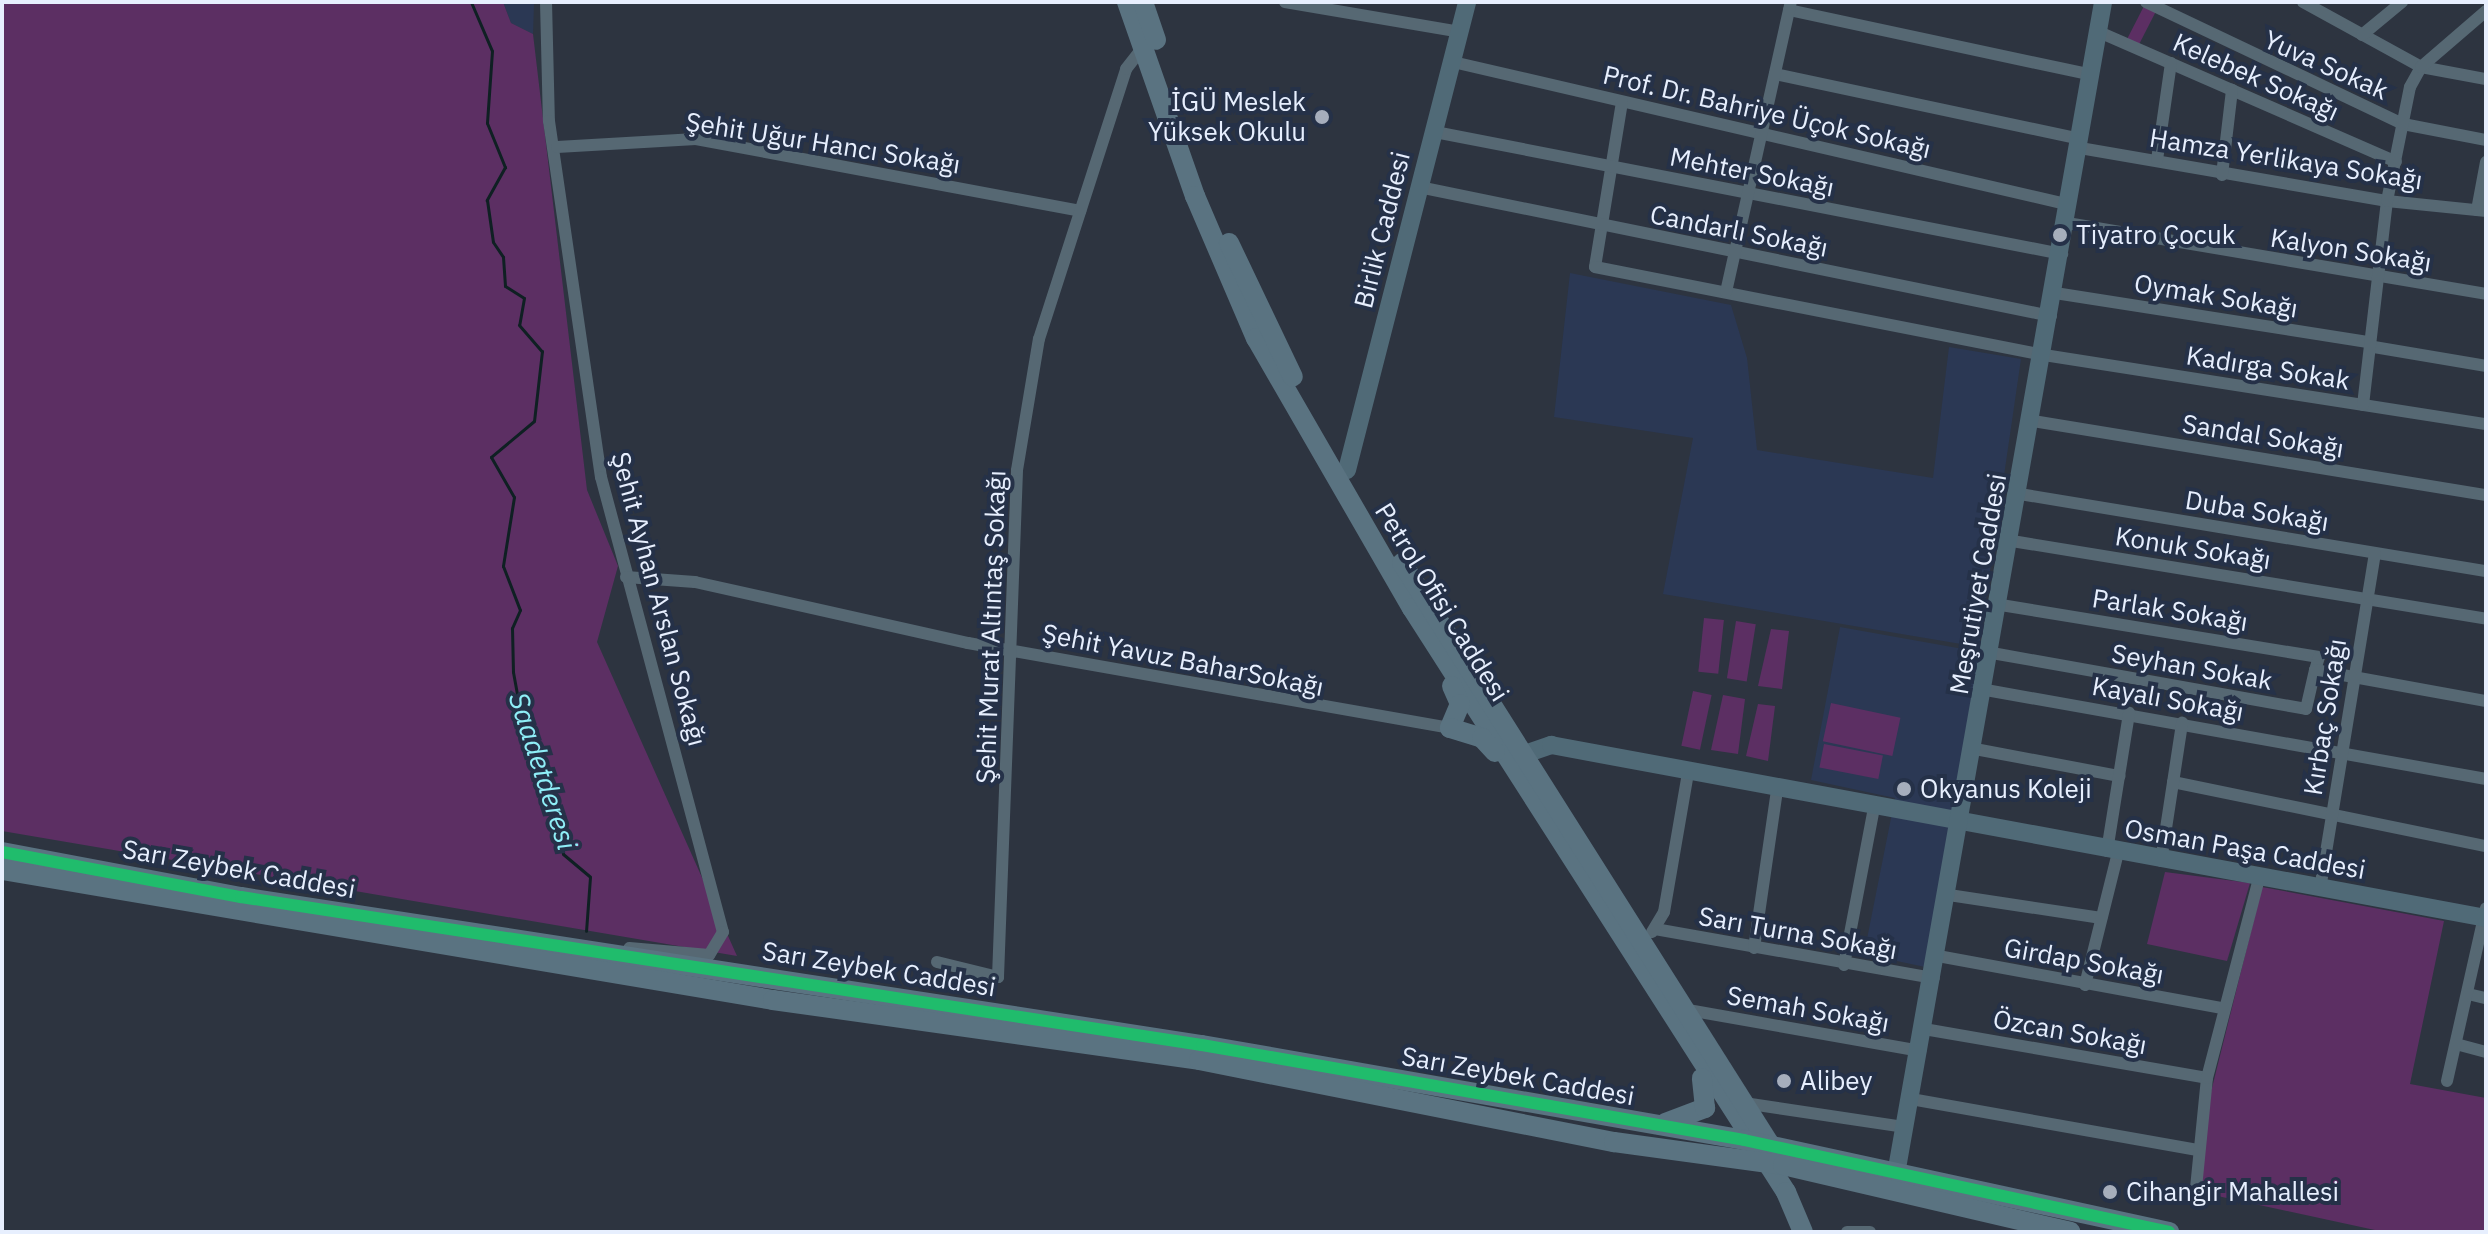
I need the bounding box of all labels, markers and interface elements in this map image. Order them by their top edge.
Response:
street label: Yuva Sokak [2259,24,2393,106]
street label: Kelebek Sokağı [2168,27,2344,127]
street label: Prof. Dr. Bahriye Üçok Sokağı [1600,59,1934,165]
place label: İGÜ Meslek Yüksek Okulu [1148,86,1306,148]
street label: Şehit Uğur Hancı Sokağı [683,106,963,180]
marker: İGÜ Meslek Yüksek Okulu [1313,108,1331,126]
street label: Hamza Yerlikaya Sokağı [2147,122,2425,196]
street label: Mehter Sokağı [1667,141,1837,203]
street label: Birlik Caddesi [1348,149,1416,311]
street label: Candarlı Sokağı [1647,198,1831,264]
place label: Tiyatro Çocuk [2076,219,2235,251]
street label: Kalyon Sokağı [2268,222,2434,278]
marker: Tiyatro Çocuk [2051,226,2069,244]
street label: Oymak Sokağı [2132,268,2300,324]
street label: Kadırga Sokak [2184,340,2352,396]
street label: Sandal Sokağı [2180,408,2346,464]
street label: Şehit Ayhan Arslan Sokağı [605,449,713,749]
street label: Şehit Murat Altıntaş Sokağı [970,470,1012,784]
street label: Meşrutiyet Caddesi [1943,471,2013,697]
street label: Duba Sokağı [2183,484,2331,538]
street label: Petrol Ofisi Caddesi [1368,497,1516,707]
street label: Konuk Sokağı [2113,520,2273,576]
street label: Parlak Sokağı [2090,582,2250,638]
street label: Şehit Yavuz BaharSokağı [1040,617,1326,703]
street label: Kırbaç Sokağı [2297,637,2353,797]
street label: Seyhan Sokak [2109,638,2275,696]
street label: Kayalı Sokağı [2090,670,2246,728]
water label: Saadetderesi [502,688,584,854]
place label: Okyanus Koleji [1920,773,2092,805]
marker: Okyanus Koleji [1895,780,1913,798]
street label: Osman Paşa Caddesi [2122,812,2368,886]
street label: Sarı Zeybek Caddesi [120,833,358,905]
street label: Sarı Turna Sokağı [1696,900,1900,966]
street label: Girdap Sokağı [2002,932,2166,990]
street label: Sarı Zeybek Caddesi [760,935,998,1003]
street label: Semah Sokağı [1724,979,1892,1039]
street label: Özcan Sokağı [1991,1003,2149,1061]
street label: Sarı Zeybek Caddesi [1399,1040,1637,1112]
place label: Alibey [1800,1065,1872,1097]
marker: Alibey [1775,1072,1793,1090]
place label: Cihangir Mahallesi [2126,1176,2339,1208]
marker: Cihangir Mahallesi [2101,1183,2119,1201]

